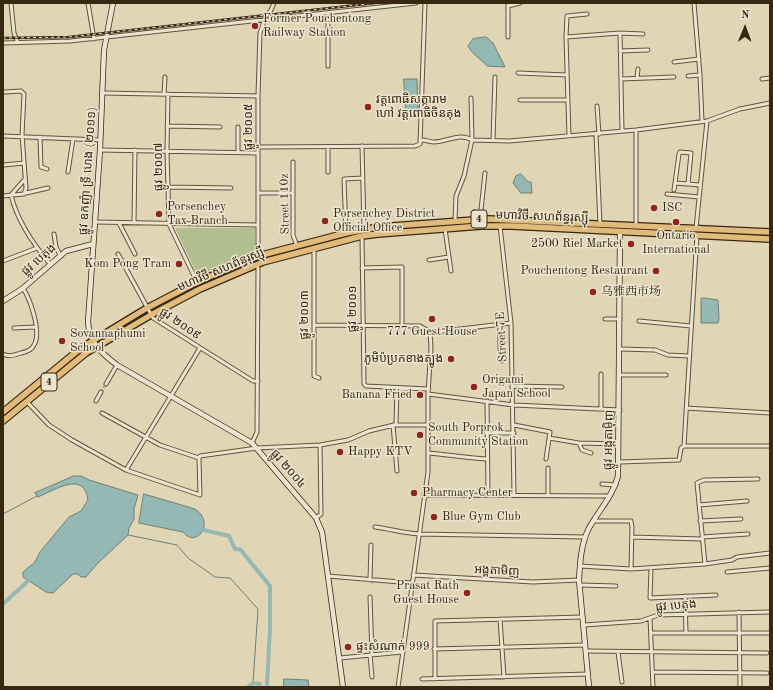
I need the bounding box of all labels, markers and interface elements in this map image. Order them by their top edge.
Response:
north arrow [725,8,765,48]
text: N [741,10,750,21]
place label: Former Pouchentong Railway Station [263,12,371,40]
marker: Former Pouchentong Railway Station [250,21,260,31]
place label: វត្តពោធិសត្តារាម ហៅ វត្តពោធិចិនតុង [376,93,461,121]
marker: វត្តពោធិសត្តារាម ហៅ វត្តពោធិចិនតុង [363,102,373,112]
street label: ផ្លូវ ២០០៥ [242,104,256,150]
street label: ផ្លូវ ឧកញ៉ា ទ្រី ហេង (២០១១) [76,106,100,236]
street label: ផ្លូវ ២០០៧ [151,143,167,191]
street label: Street 110z [277,173,293,235]
place label: Porsenchey Tax Branch [167,200,228,228]
place label: ISC [662,201,682,215]
marker: ISC [649,203,659,213]
place label: Porsenchey District Official Office [333,207,435,235]
street label: មហាវិថី សហព័ន្ធរុស្ស៊ី [495,208,589,226]
marker: Porsenchey Tax Branch [154,209,164,219]
road number: 4 [471,210,487,228]
marker: Porsenchey District Official Office [320,216,330,226]
marker: Ontario International [671,217,681,227]
place label: Ontario International [642,229,710,257]
place label: 2500 Riel Market [531,237,623,251]
marker: 2500 Riel Market [626,239,636,249]
street label: ផ្លូវ បេតុង [19,241,59,279]
street label: មហាវិថី សហព័ន្ធរុស្ស៊ី [175,245,267,295]
place label: Kom Pong Tram [84,257,171,271]
marker: Kom Pong Tram [174,259,184,269]
place label: Pouchentong Restaurant [520,264,648,278]
marker: Pouchentong Restaurant [651,266,661,276]
place label: 乌雅西市场 [601,285,661,299]
street label: ផ្លូវ ២០០១ [346,286,360,332]
marker: 乌雅西市场 [588,287,598,297]
street label: ផ្លូវ ២០០៣ [298,290,312,340]
street label: ផ្លូវ ២០០៩ [157,305,203,343]
street label: Street 7E [493,311,511,363]
marker: 777 Guest House [427,314,437,324]
place label: 777 Guest House [387,325,477,339]
place label: Sovannaphumi School [70,327,146,355]
marker: Sovannaphumi School [57,336,67,346]
place label: ភូមិប៉ប្រកខាងត្បូង [364,352,443,366]
marker: ភូមិប៉ប្រកខាងត្បូង [446,354,456,364]
road number: 4 [41,373,57,391]
place label: Origami Japan School [482,373,551,401]
marker: Origami Japan School [469,382,479,392]
place label: Banana Fried [342,388,412,402]
marker: Banana Fried [415,390,425,400]
street label: ផ្លូវ អង្តតាម៉ិញ [601,410,617,470]
place label: South Porprok Community Station [428,421,529,449]
marker: South Porprok Community Station [415,430,425,440]
place label: Happy KTV [348,445,412,459]
street label: ផ្លូវ ២០០៤ [267,447,309,491]
marker: Happy KTV [335,447,345,457]
place label: Pharmacy Center [422,486,513,500]
marker: Pharmacy Center [409,488,419,498]
place label: Blue Gym Club [442,510,521,524]
marker: Blue Gym Club [429,512,439,522]
street label: អង្គតាមិញ [474,563,520,579]
place label: Prasat Rath Guest House [393,579,459,607]
marker: Prasat Rath Guest House [462,588,472,598]
street label: ផ្លូវ បេតុង [655,597,697,615]
place label: ផ្ទះសំណាក់ 999 [356,640,430,654]
marker: ផ្ទះសំណាក់ 999 [343,642,353,652]

